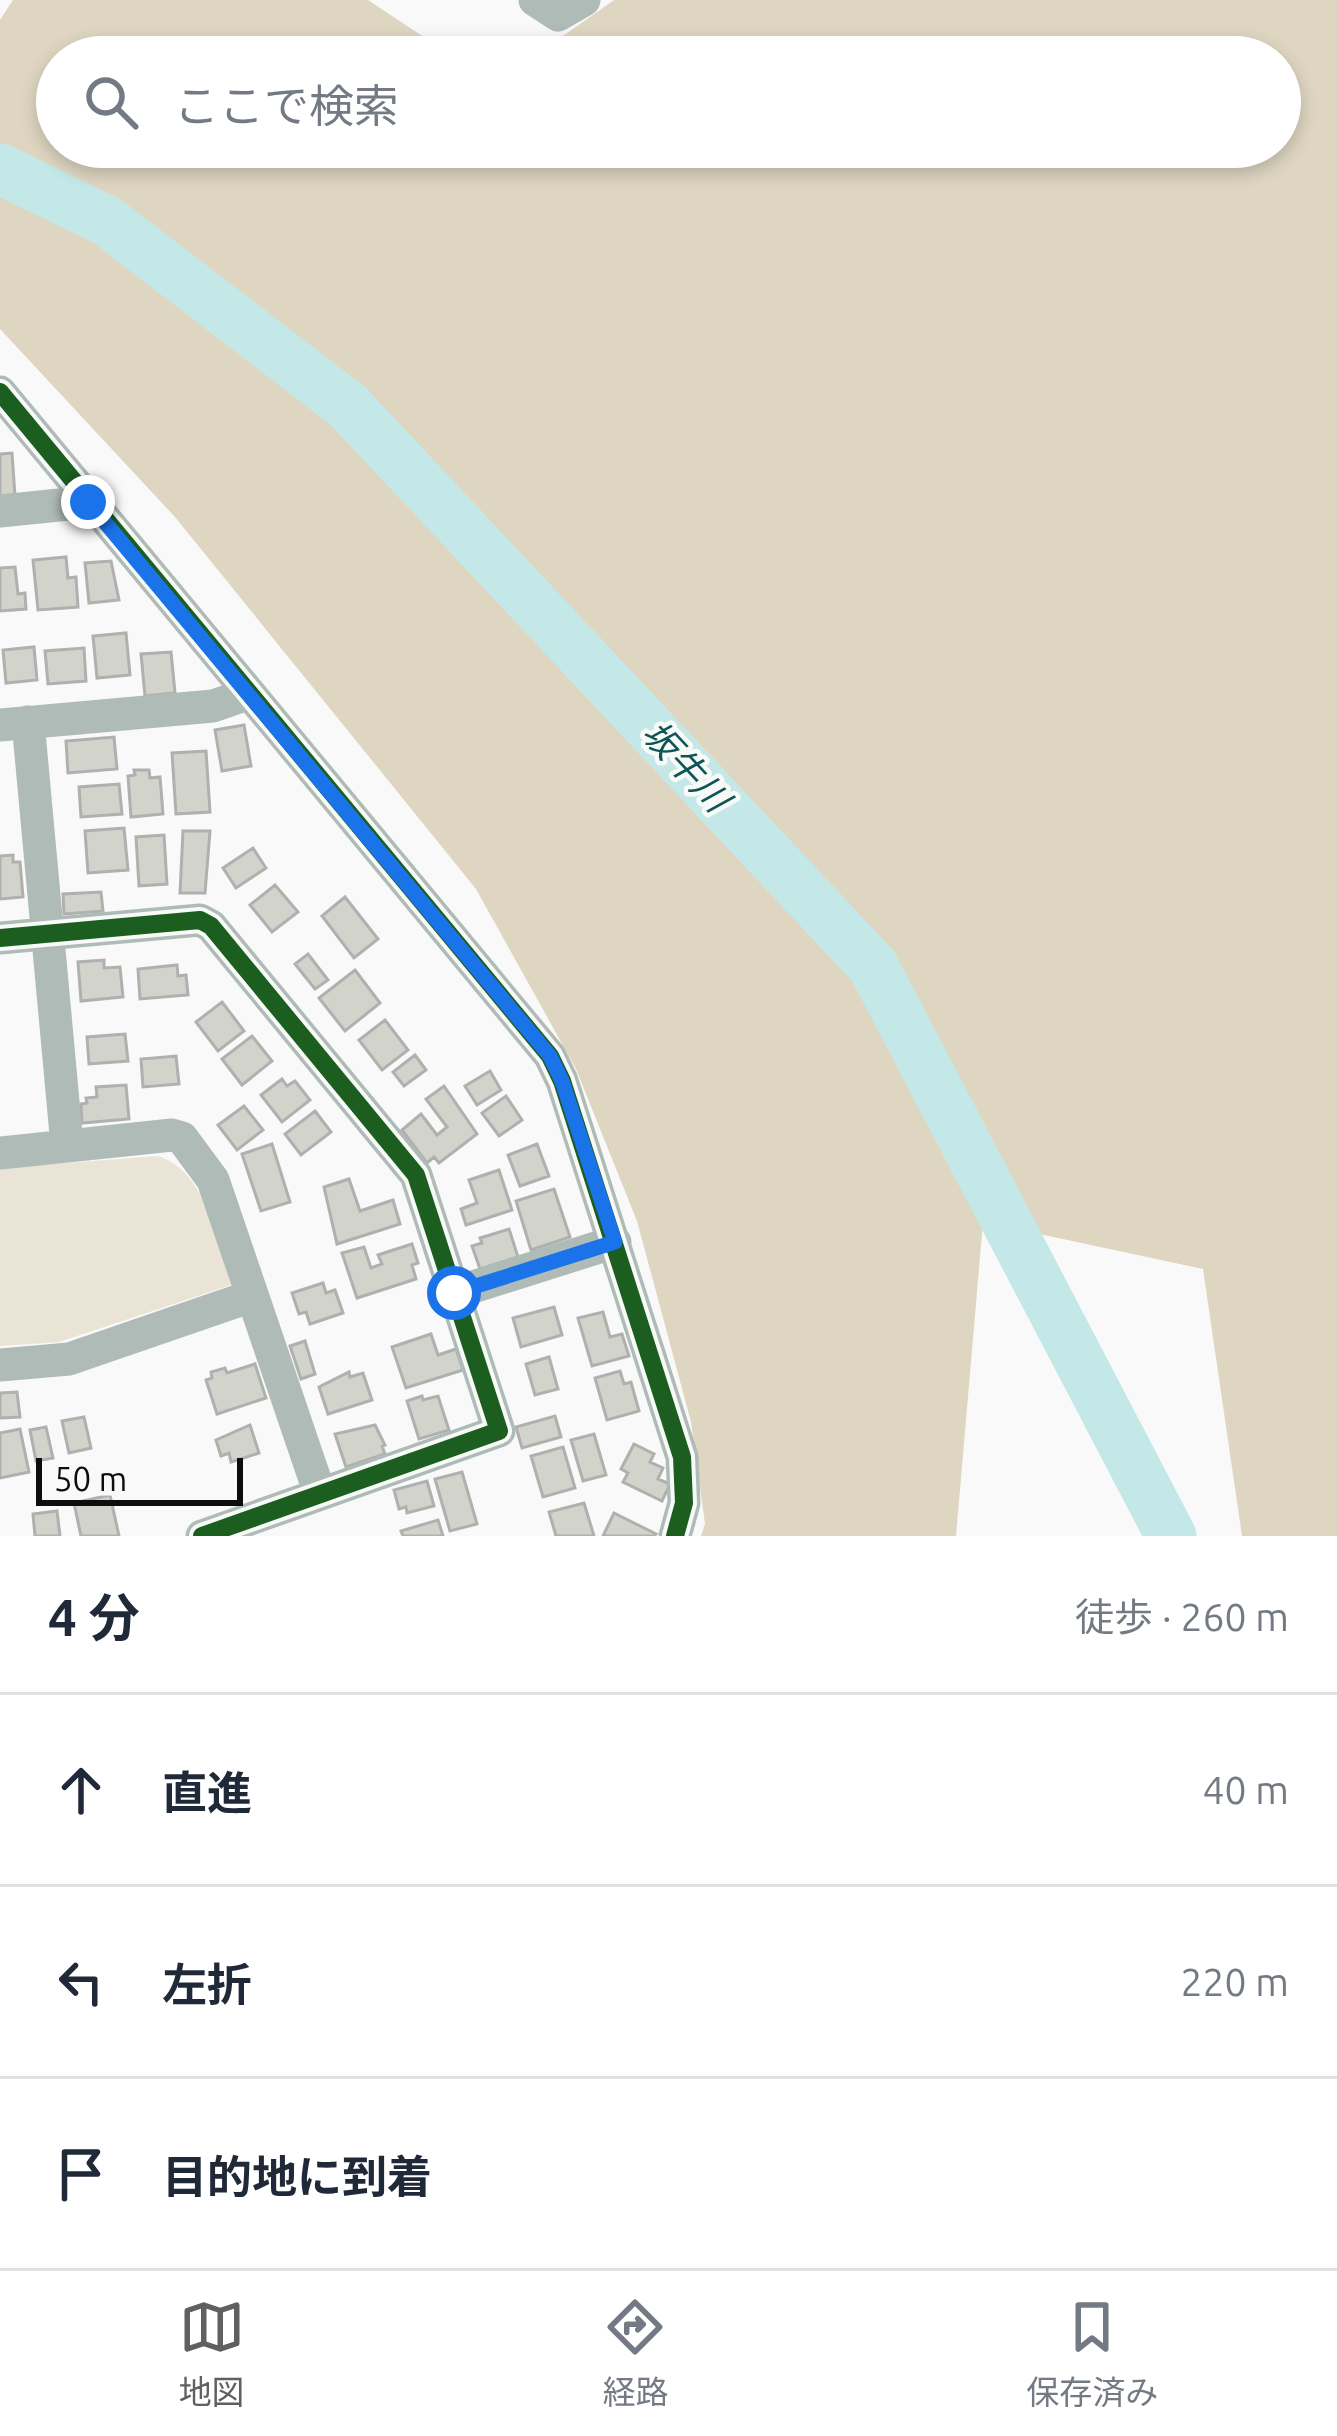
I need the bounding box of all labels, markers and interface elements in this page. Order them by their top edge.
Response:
search box [36,36,1301,168]
icon: search [78,69,144,135]
text: ここで検索 [174,80,399,131]
route end [61,475,115,529]
water label: 坂牛川 [635,712,741,822]
route start [427,1266,481,1320]
scale bar [36,1452,243,1505]
text: 50 m [54,1460,127,1497]
text: 4 分 [48,1588,140,1646]
text: 徒歩 · 260 m [1075,1595,1289,1638]
icon: ahead [48,1757,114,1823]
text: 直進 [162,1767,252,1818]
text: 40 m [1202,1768,1289,1811]
icon: left [48,1949,114,2015]
text: 左折 [162,1959,252,2010]
text: 220 m [1180,1960,1289,2003]
icon: arrive [48,2141,114,2207]
text: 目的地に到着 [162,2151,432,2202]
tab: 地図 [179,2294,245,2414]
tab: 経路 [602,2294,668,2414]
tab: 保存済み [1026,2294,1158,2414]

